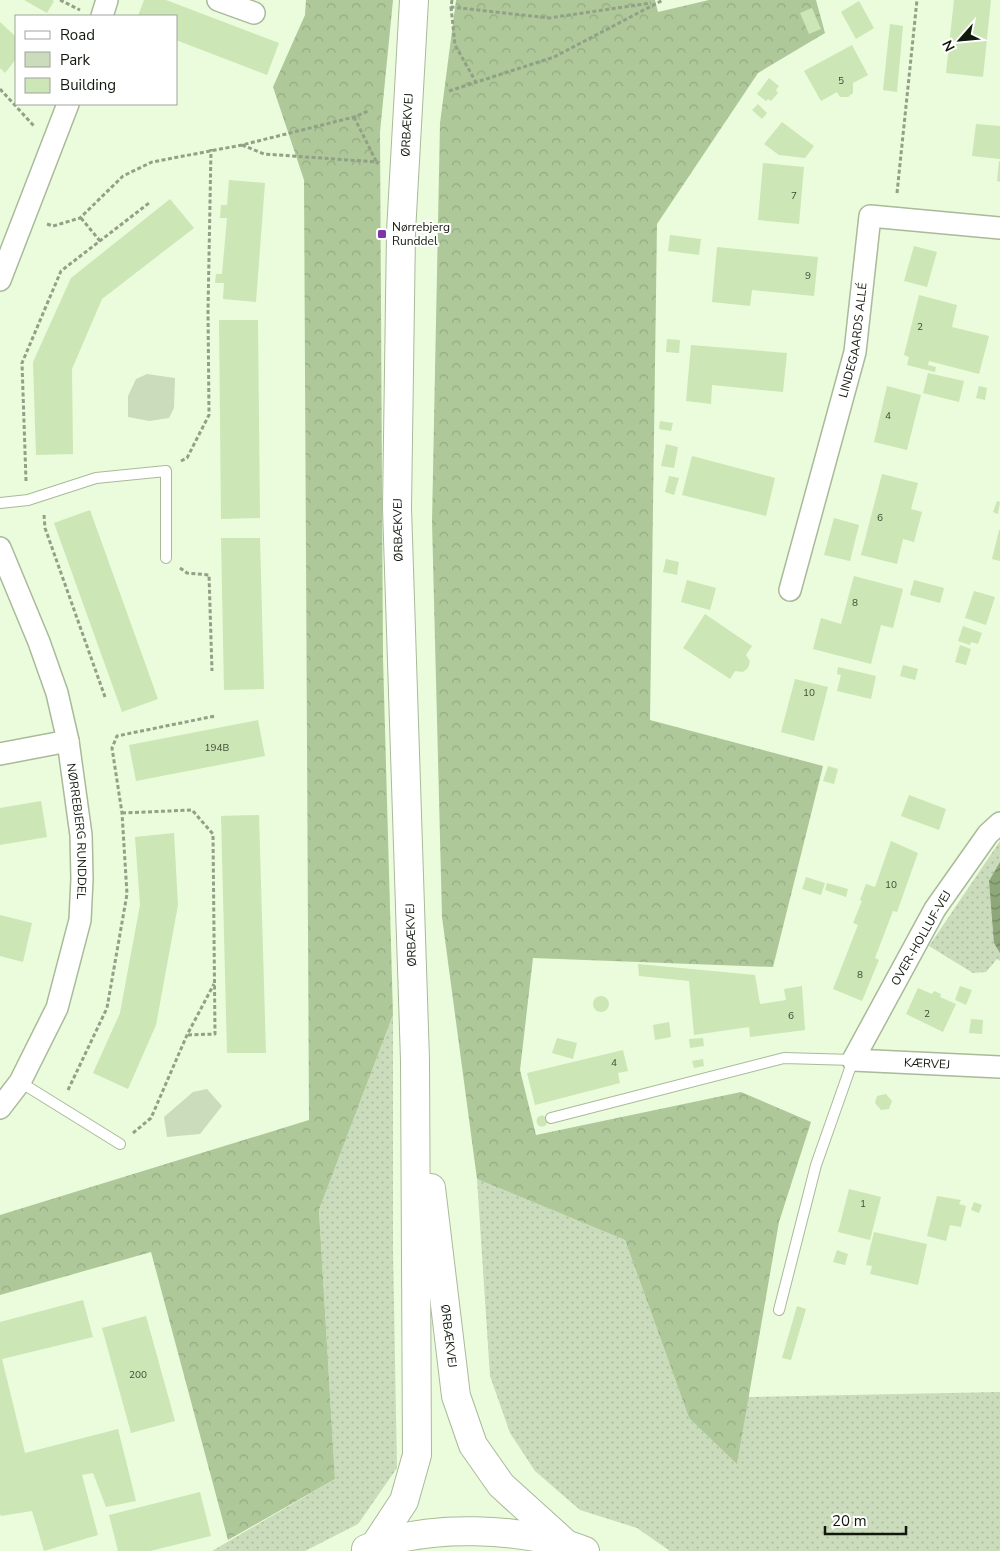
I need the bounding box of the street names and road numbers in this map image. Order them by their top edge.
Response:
street label: ØRBÆKVEJ [397,93,417,157]
street label: LINDEGAARDS ALLÉ [835,282,871,400]
street label: ØRBÆKVEJ [389,498,407,562]
street label: NØRREBJERG RUNDDEL [63,762,90,900]
street label: OVER-HOLLUF-VEJ [887,888,955,988]
street label: ØRBÆKVEJ [402,903,420,967]
street label: KÆRVEJ [904,1054,950,1073]
street label: ØRBÆKVEJ [437,1303,461,1368]

